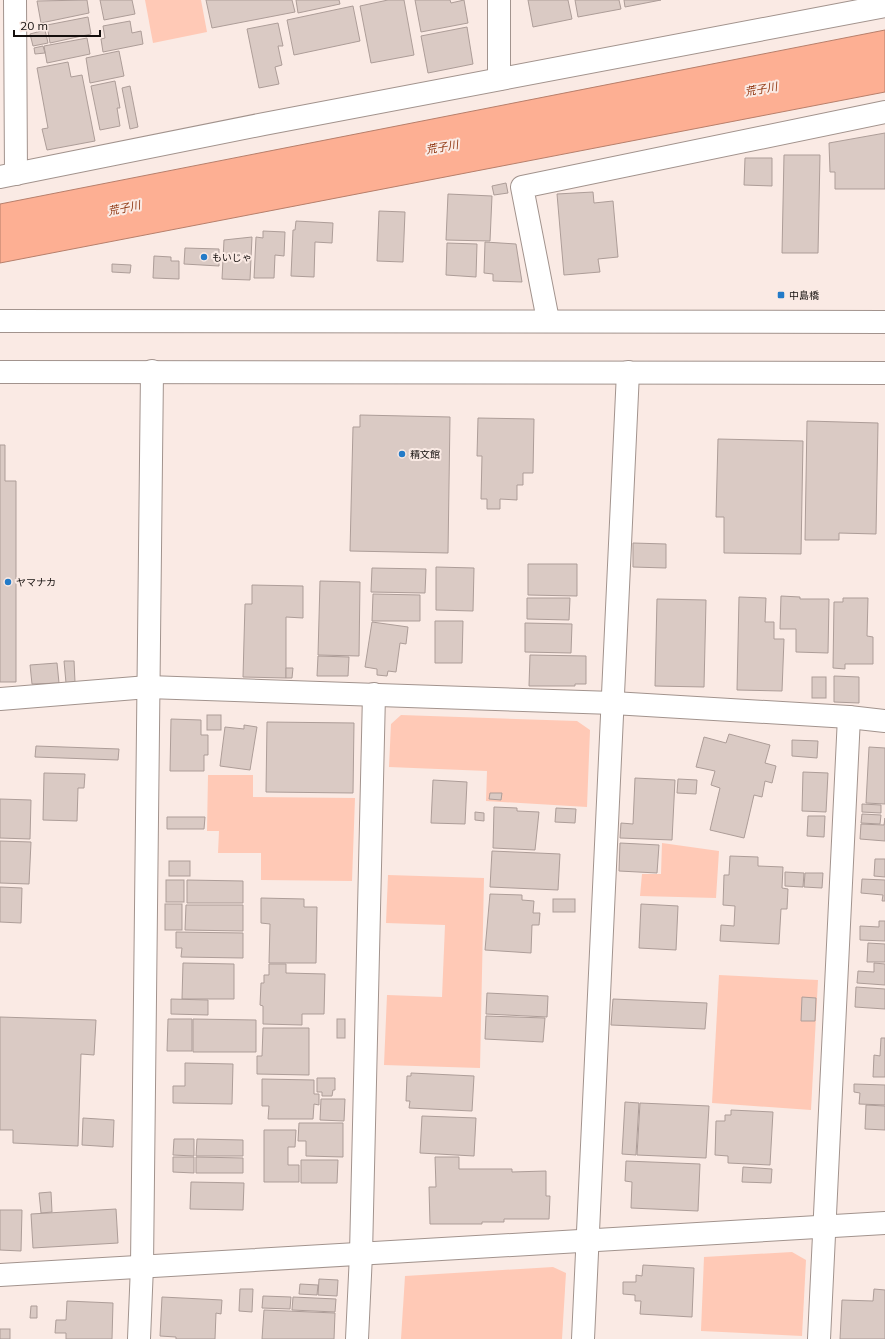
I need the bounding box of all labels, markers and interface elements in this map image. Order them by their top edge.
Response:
scale bar [14,12,100,38]
text: 20 m [20,18,48,33]
water label: 荒子川 [744,79,779,99]
water label: 荒子川 [425,137,460,157]
water label: 荒子川 [106,198,143,218]
place label: もいじゃ [212,251,252,264]
marker: もいじゃ [199,252,209,262]
place label: 中島橋 [789,289,819,302]
marker: 中島橋 [776,290,786,300]
place label: 精文館 [410,448,440,461]
marker: 精文館 [397,449,407,459]
place label: ヤマナカ [16,576,56,589]
marker: ヤマナカ [3,577,13,587]

